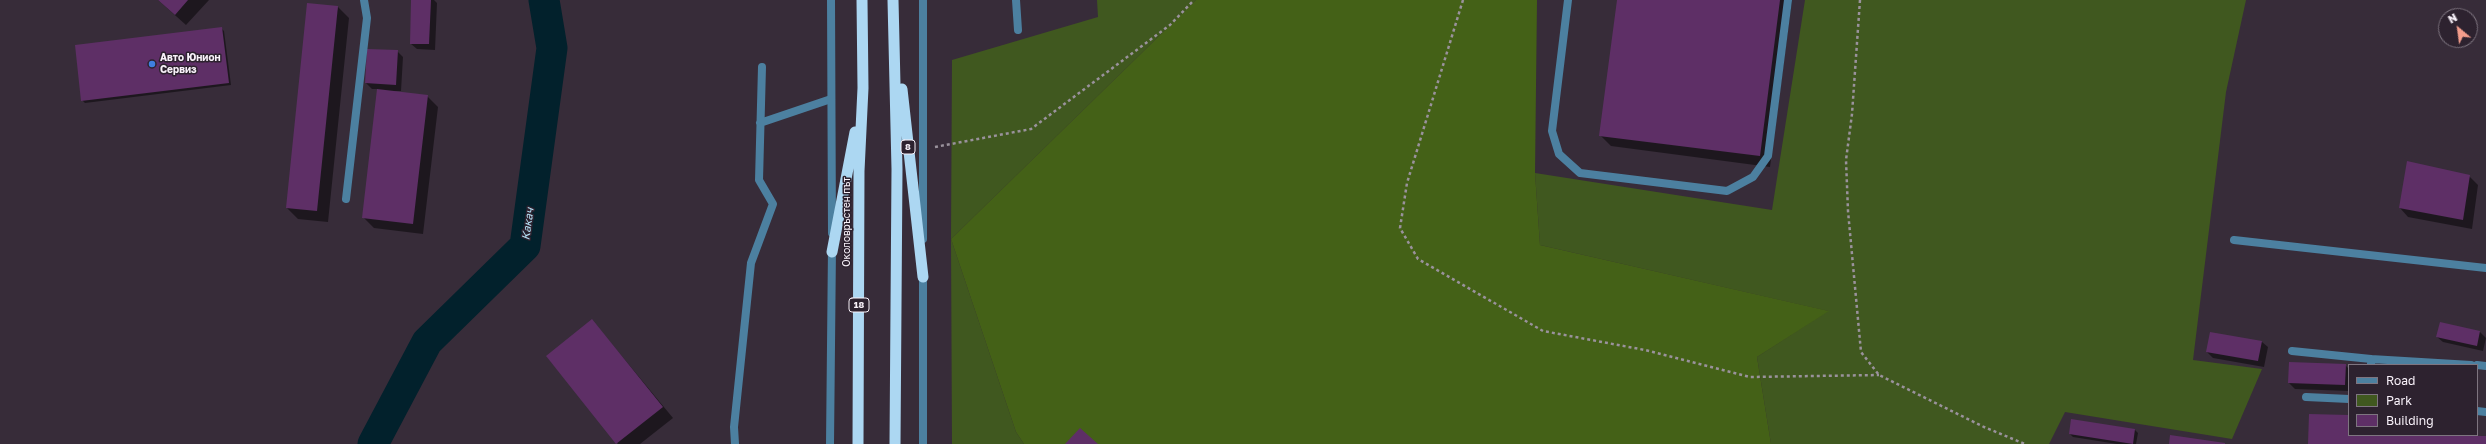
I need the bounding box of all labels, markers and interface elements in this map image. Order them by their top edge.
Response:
north arrow [2438,8,2478,48]
text: N [2446,10,2459,26]
place label: Авто Юнион Сервиз [160,52,221,76]
marker: Авто Юнион Сервиз [147,59,157,69]
road number: 8 [901,140,915,154]
street label: Околовръстен път [841,177,853,267]
water label: Какач [519,207,537,241]
road number: 18 [849,298,869,312]
legend [2348,364,2478,436]
text: Road [2386,373,2415,388]
text: Park [2386,393,2412,408]
text: Building [2386,413,2434,428]

